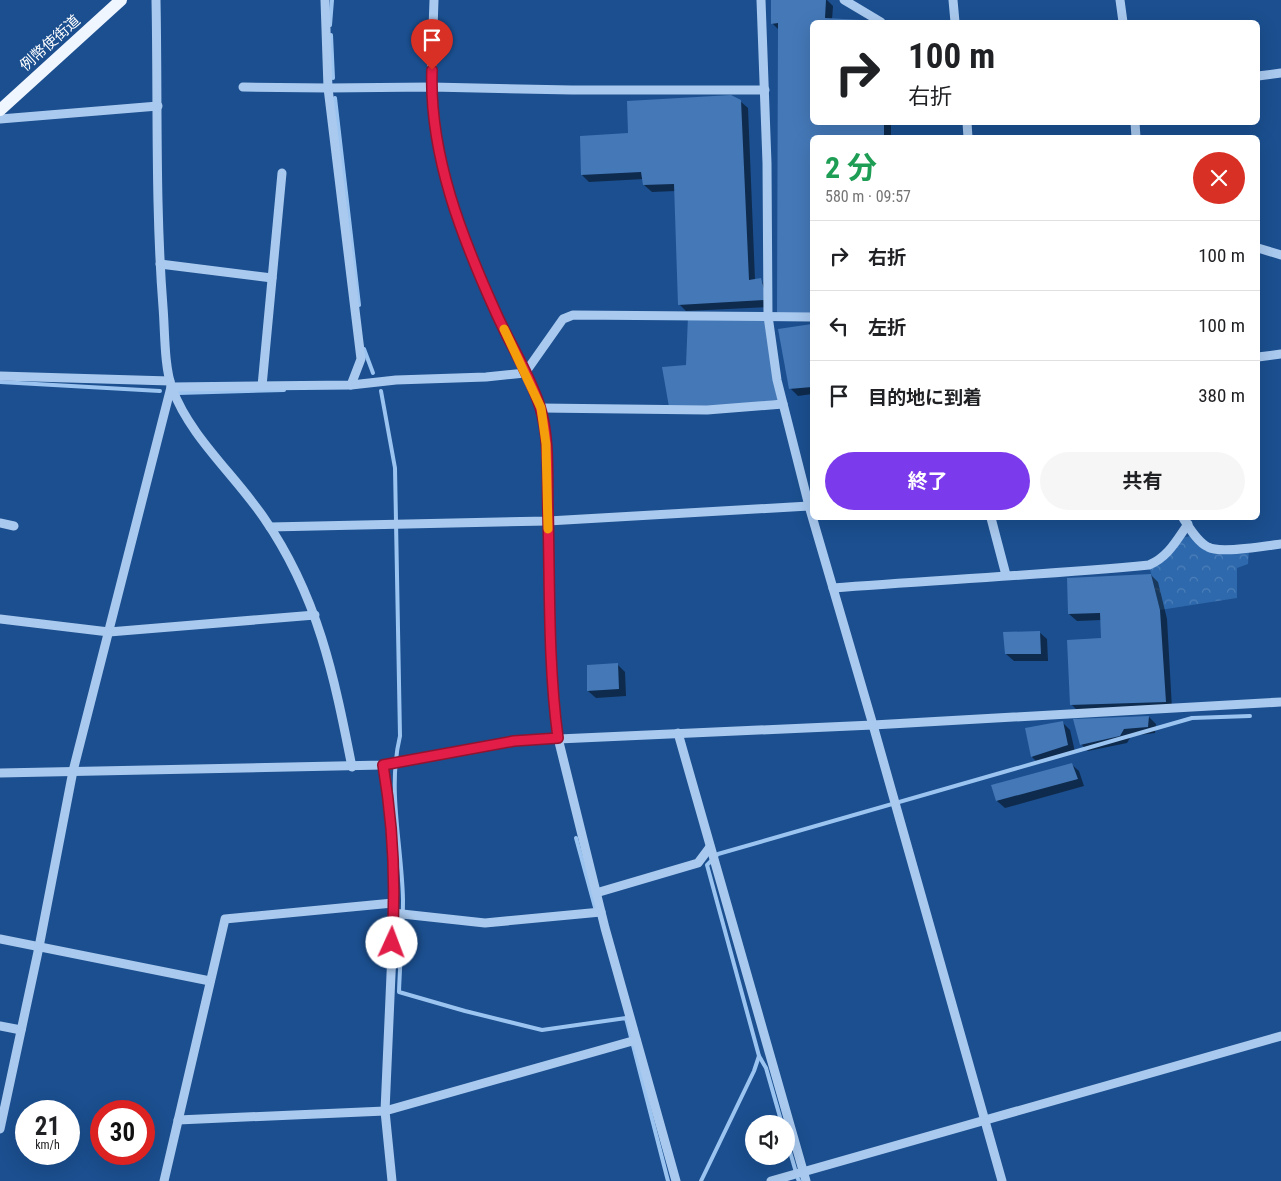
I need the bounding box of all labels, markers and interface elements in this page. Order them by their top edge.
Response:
street label: 例幣使街道 [16,11,84,75]
pin [411,19,453,70]
icon: arrive [418,26,446,54]
text: 100 m [908,36,995,77]
icon: right [825,40,890,105]
text: 右折 [908,84,952,109]
text: 2 分 [825,150,877,185]
button: close [1193,152,1245,204]
text: 580 m · 09:57 [825,187,911,206]
icon: right [825,242,853,270]
text: 100 m [1198,244,1245,267]
text: 右折 [868,246,906,269]
icon: left [825,312,853,340]
text: 100 m [1198,314,1245,337]
text: 左折 [868,316,906,339]
icon: arrive [825,382,853,410]
text: 380 m [1198,384,1245,407]
text: 目的地に到着 [868,386,982,409]
button: 終了 [825,452,1030,510]
button: 共有 [1040,452,1245,510]
position arrow [365,916,417,968]
speed limit sign: 30 [90,1100,155,1165]
text: 21 [35,1112,60,1141]
map controls [745,1115,795,1165]
button: sound [745,1115,795,1165]
text: km/h [35,1138,60,1152]

